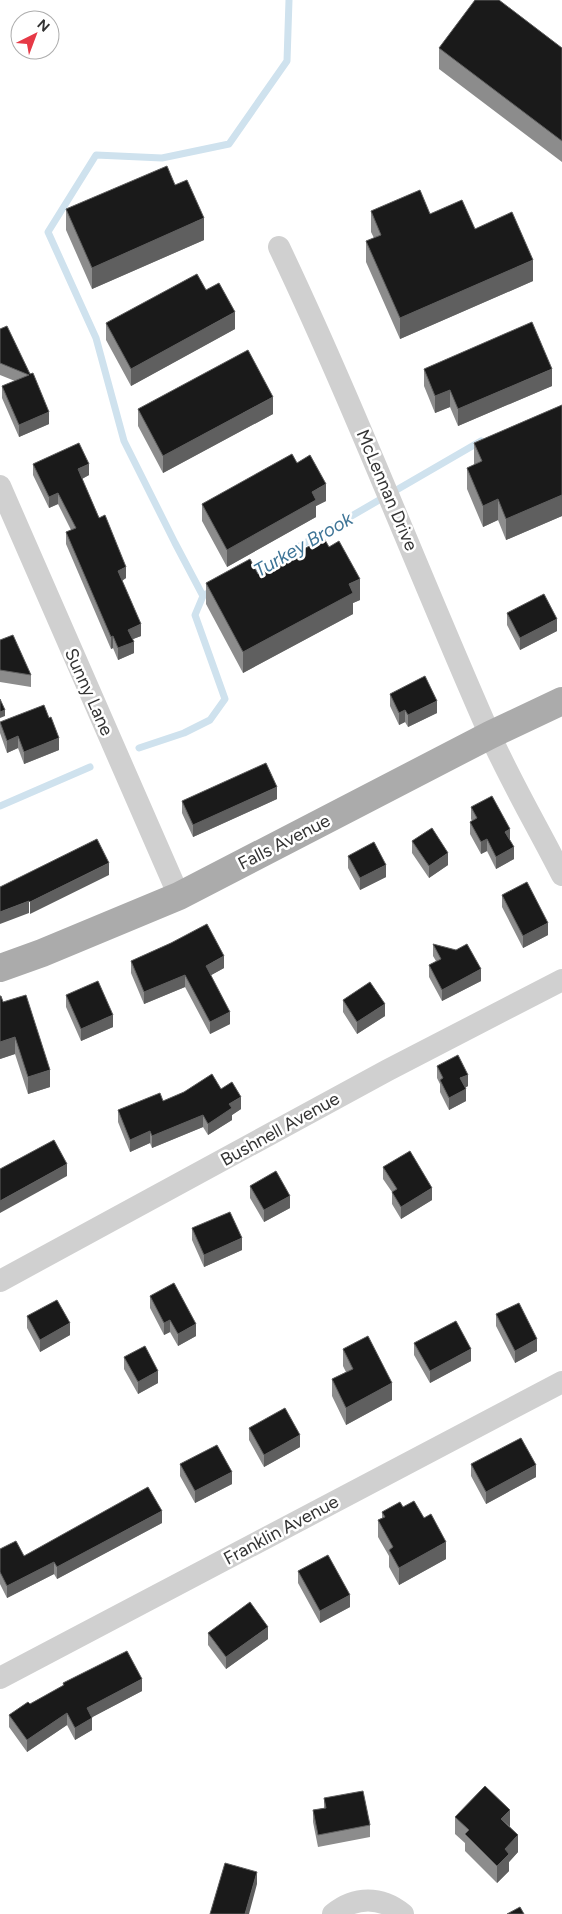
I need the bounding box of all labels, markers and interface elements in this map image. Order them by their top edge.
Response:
north arrow [10,10,60,60]
text: N [34,16,53,36]
street label: McLennan Drive [352,426,422,554]
water label: Turkey Brook [250,507,357,582]
street label: Sunny Lane [60,645,118,739]
street label: Falls Avenue [234,809,334,875]
street label: Bushnell Avenue [217,1087,343,1171]
street label: Franklin Avenue [220,1490,342,1570]

